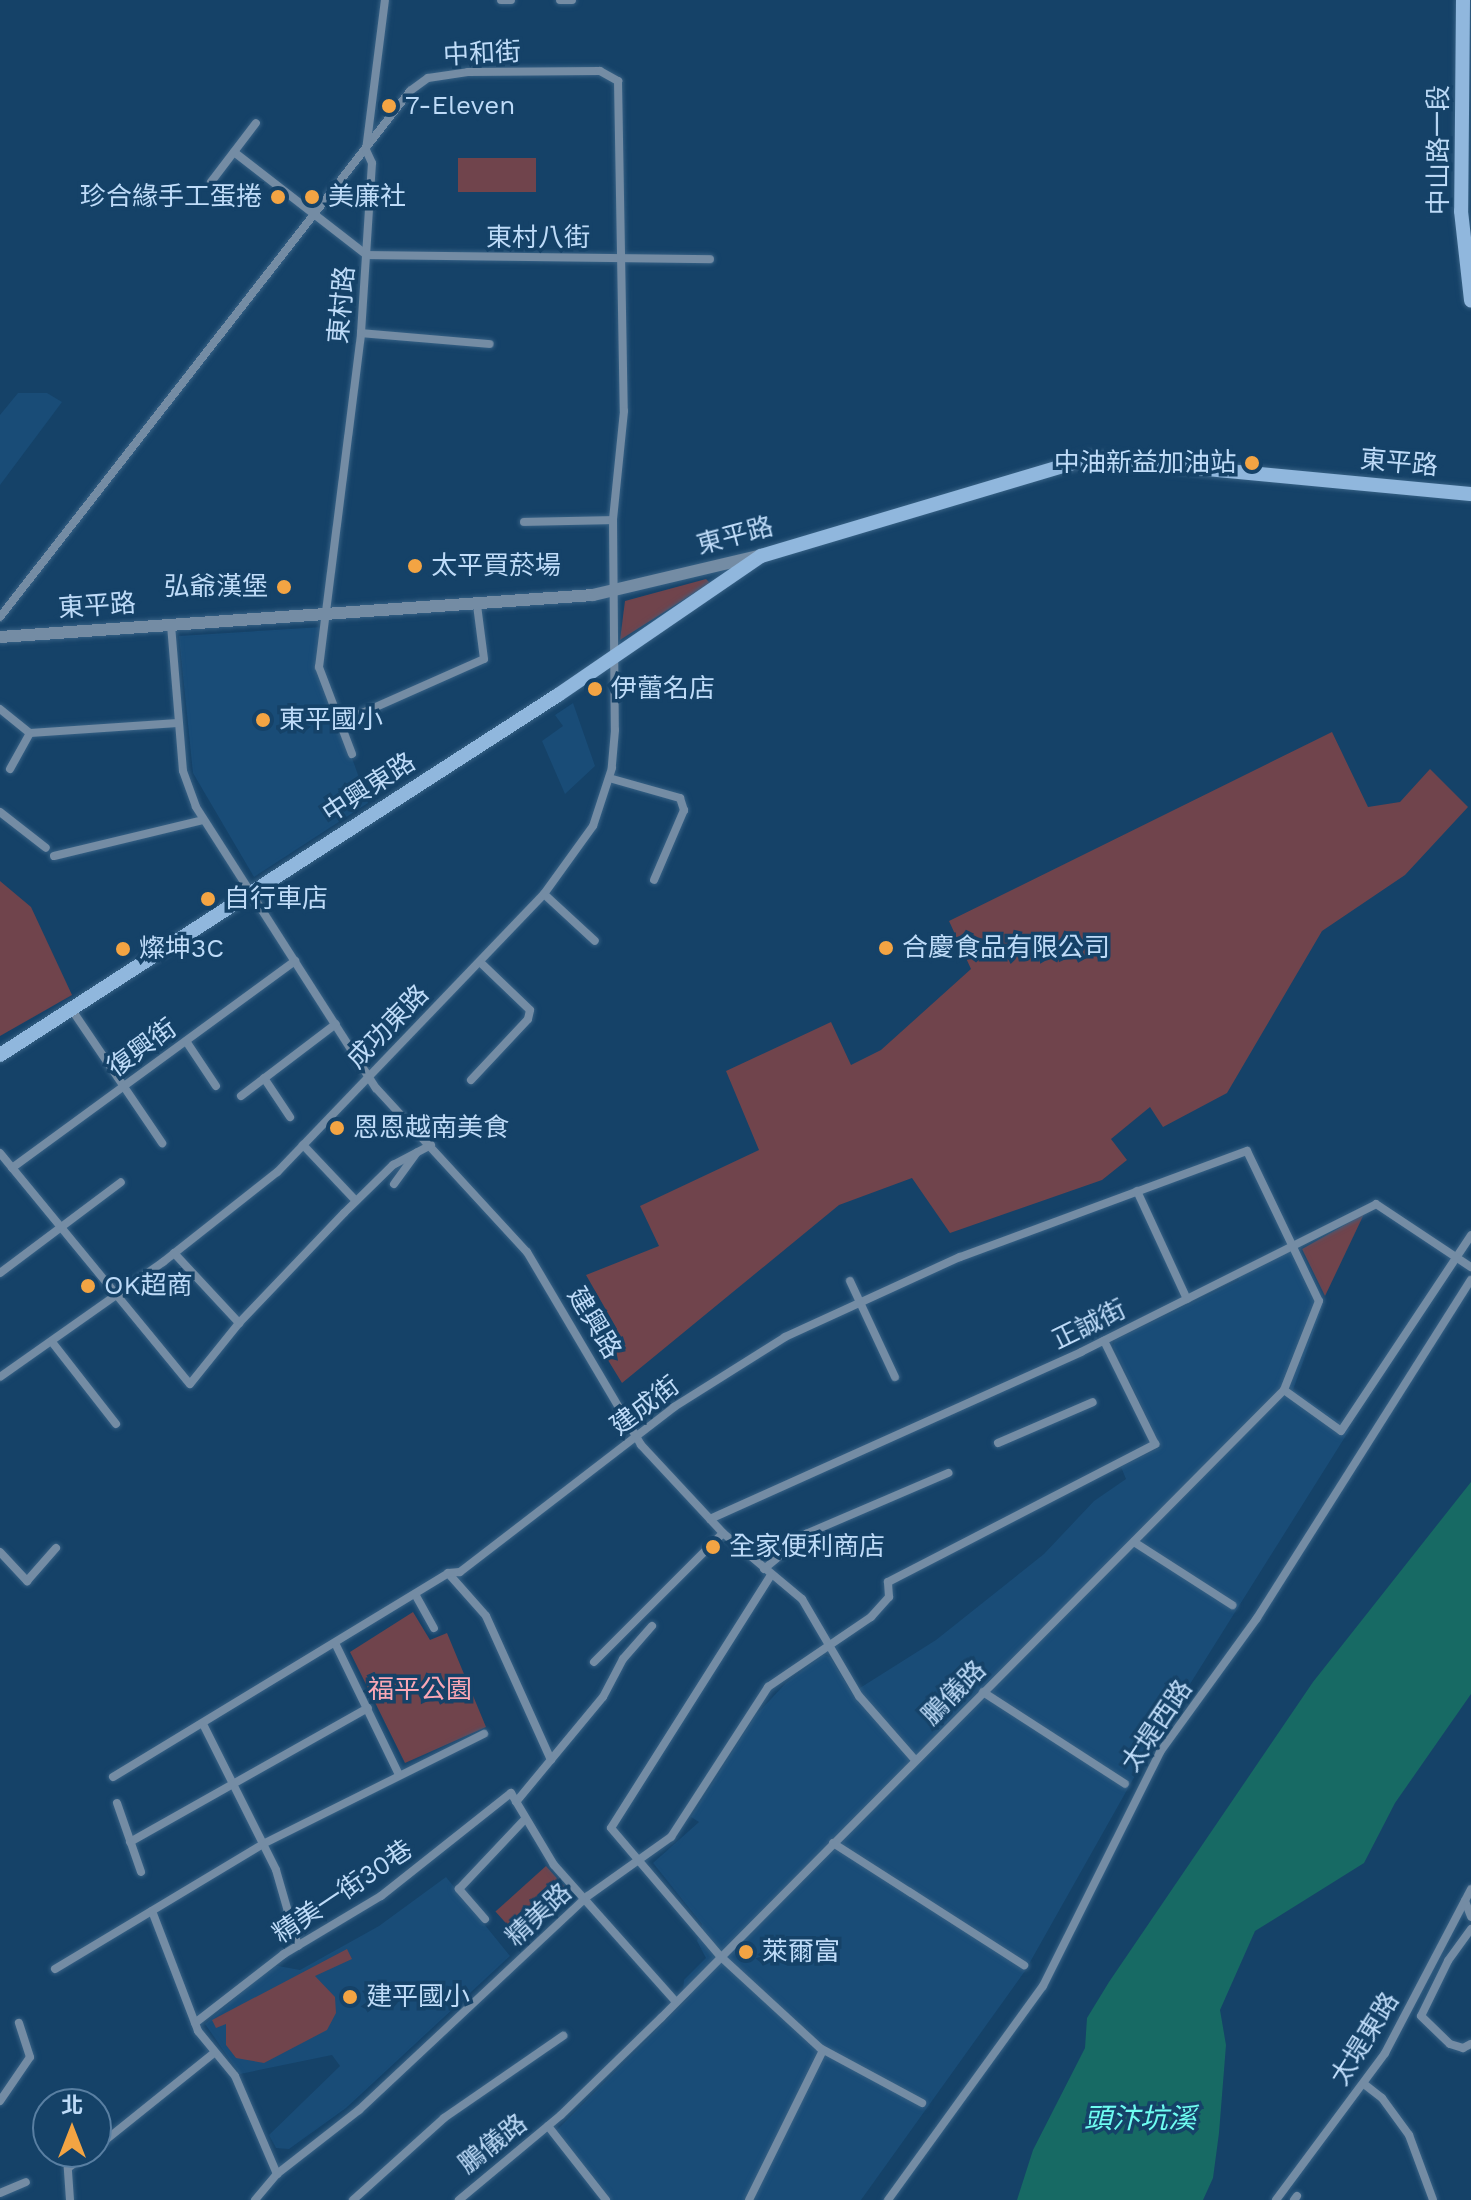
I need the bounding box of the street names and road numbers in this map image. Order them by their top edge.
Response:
street label: 中和街 [442,36,522,72]
street label: 中山路一段 [1423,85,1455,215]
street label: 東村八街 [486,222,590,254]
street label: 東村路 [323,265,361,345]
street label: 東平路 [1359,444,1439,482]
street label: 東平路 [693,511,777,561]
street label: 東平路 [57,588,137,624]
street label: 中興東路 [317,747,421,829]
street label: 成功東路 [341,979,435,1075]
street label: 復興街 [101,1012,183,1084]
street label: 建興路 [561,1282,627,1364]
street label: 正誠街 [1047,1294,1131,1356]
street label: 建成街 [604,1370,686,1442]
street label: 鵬儀路 [915,1654,993,1732]
street label: 太堤西路 [1115,1674,1199,1778]
street label: 精美一街30巷 [267,1834,419,1950]
street label: 精美路 [500,1877,578,1953]
street label: 太堤東路 [1324,1987,1406,2091]
street label: 鵬儀路 [453,2108,533,2180]

